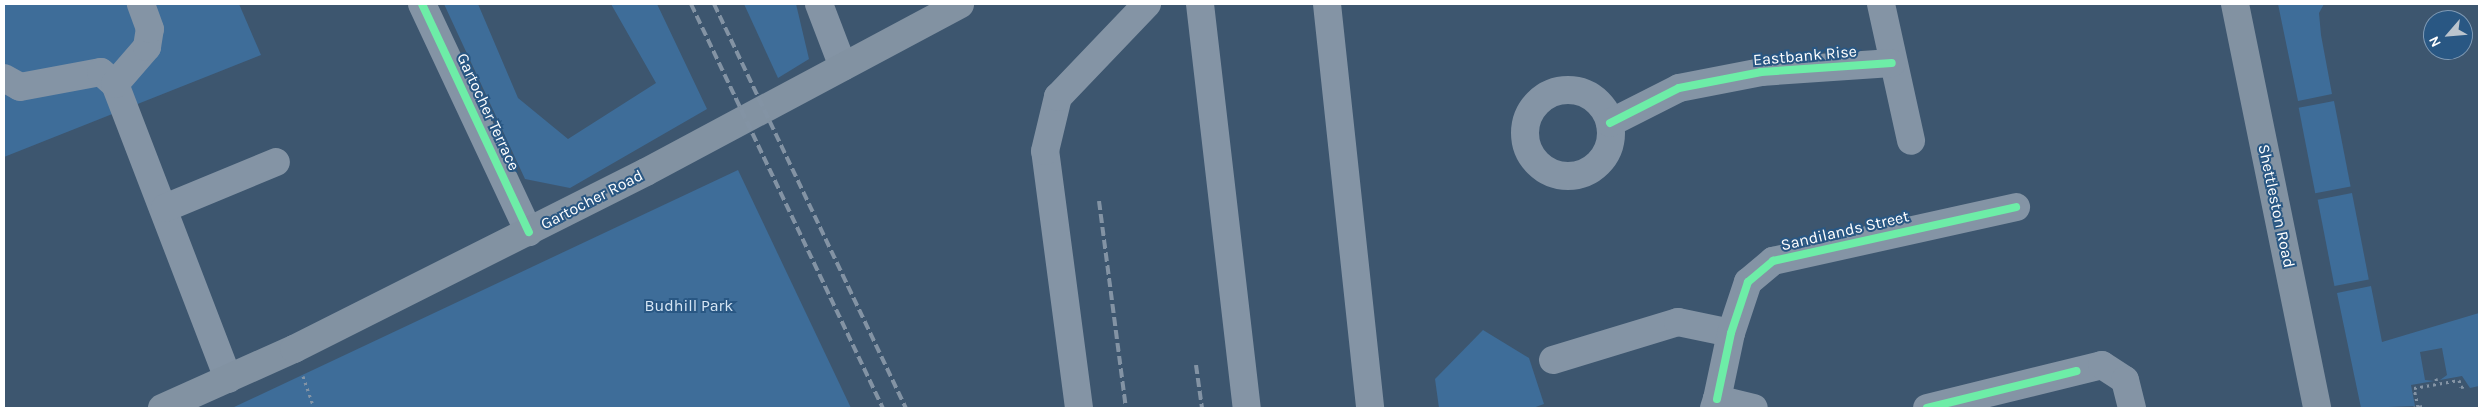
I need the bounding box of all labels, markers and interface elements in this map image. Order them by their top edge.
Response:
north arrow [2423,10,2473,60]
text: N [2425,33,2445,50]
street label: Eastbank Rise [1752,42,1858,70]
street label: Gartocher Terrace [452,50,524,174]
street label: Shettleston Road [2254,143,2298,269]
street label: Gartocher Road [538,166,646,234]
street label: Sandilands Street [1779,207,1911,255]
park label: Budhill Park [645,296,733,316]

